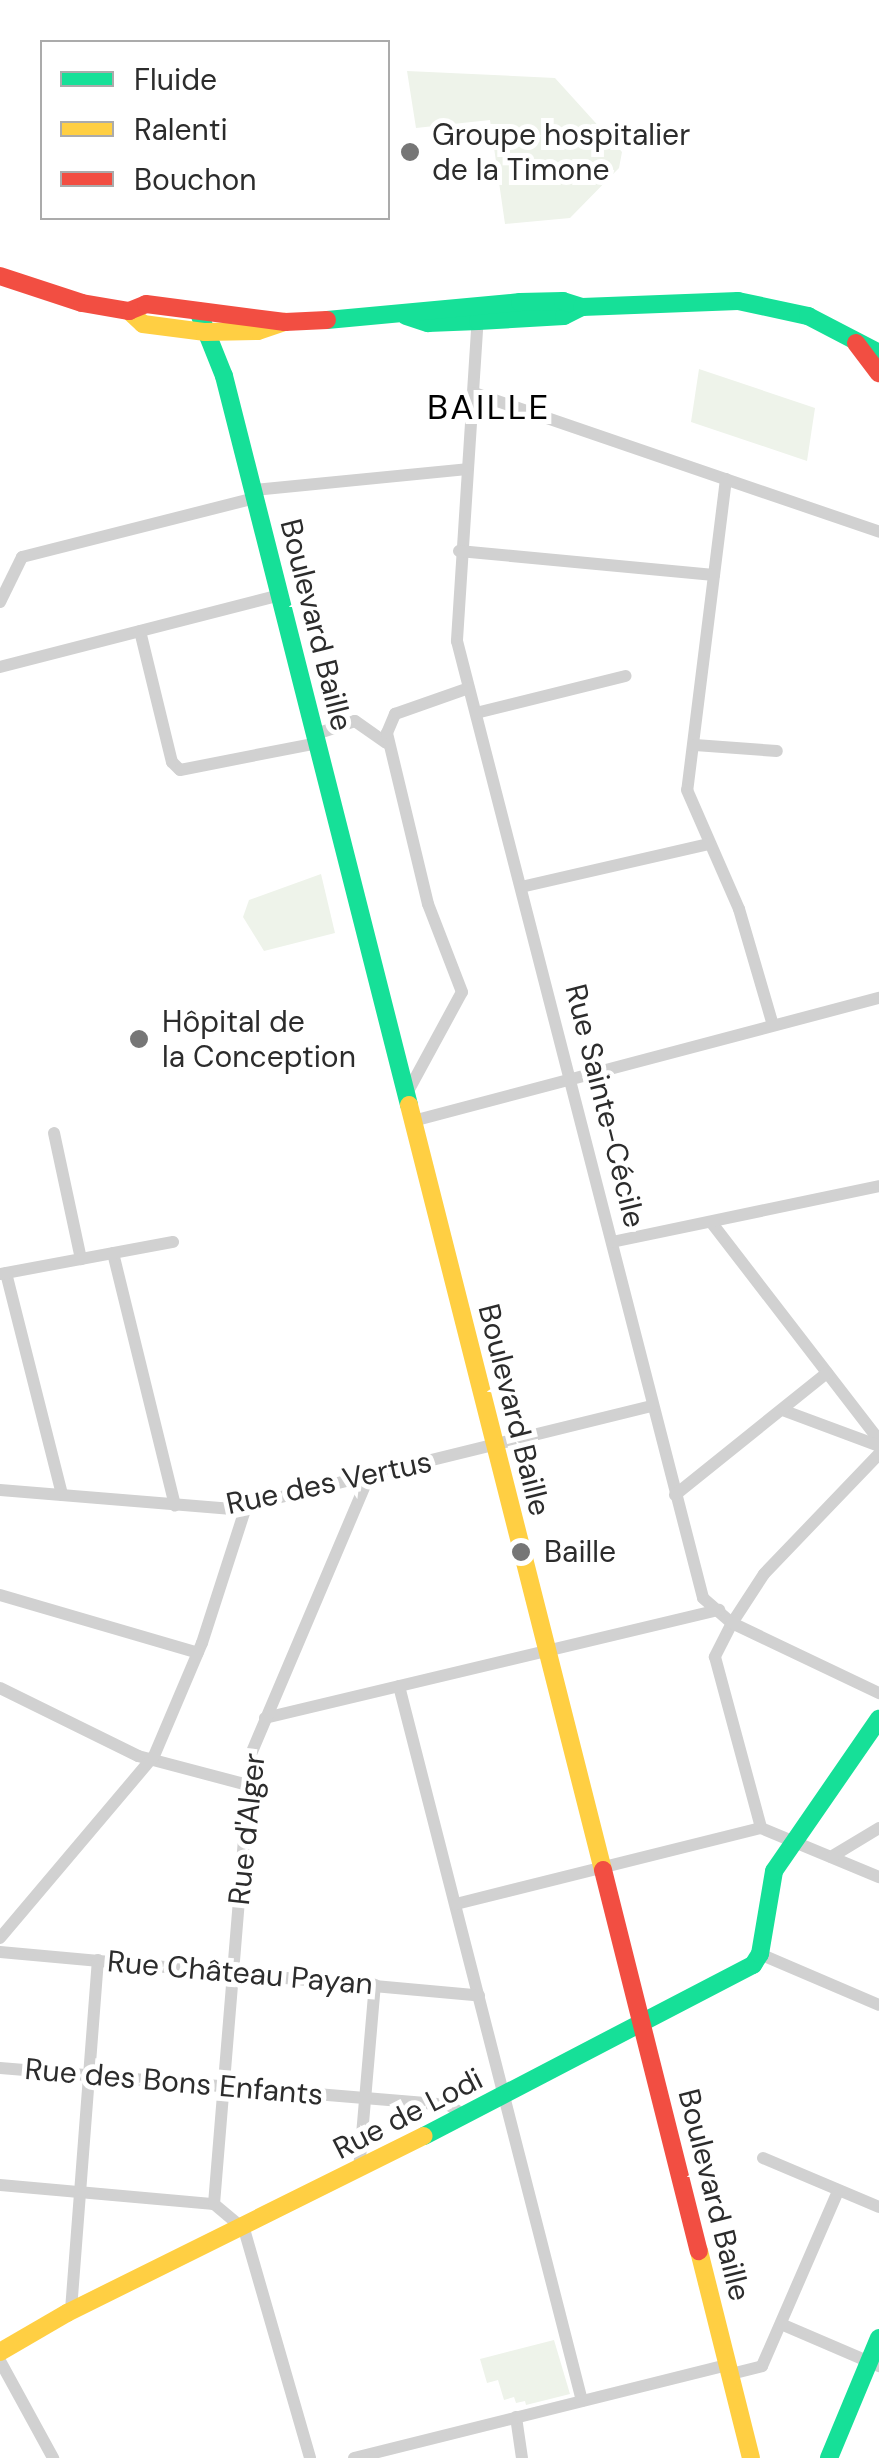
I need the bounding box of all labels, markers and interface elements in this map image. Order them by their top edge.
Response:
legend [40,40,390,220]
text: Fluide [134,60,217,99]
text: Ralenti [134,110,228,149]
place label: Groupe hospitalier de la Timone [432,117,690,188]
marker: Groupe hospitalier de la Timone [397,139,423,165]
text: Bouchon [134,160,257,199]
district label: BAILLE [427,386,551,428]
street label: Boulevard Baille [272,515,360,735]
street label: Rue Sainte-Cécile [557,981,653,1231]
place label: Hôpital de la Conception [162,1004,356,1074]
marker: Hôpital de la Conception [126,1026,152,1052]
street label: Boulevard Baille [470,1300,558,1520]
street label: Rue des Vertus [223,1444,435,1522]
place label: Baille [544,1534,616,1570]
marker: Baille [508,1539,534,1565]
street label: Rue d'Alger [221,1751,273,1907]
street label: Rue Château Payan [106,1943,374,2003]
street label: Rue des Bons Enfants [23,2051,325,2113]
street label: Rue de Lodi [327,2061,489,2167]
street label: Boulevard Baille [670,2085,758,2305]

